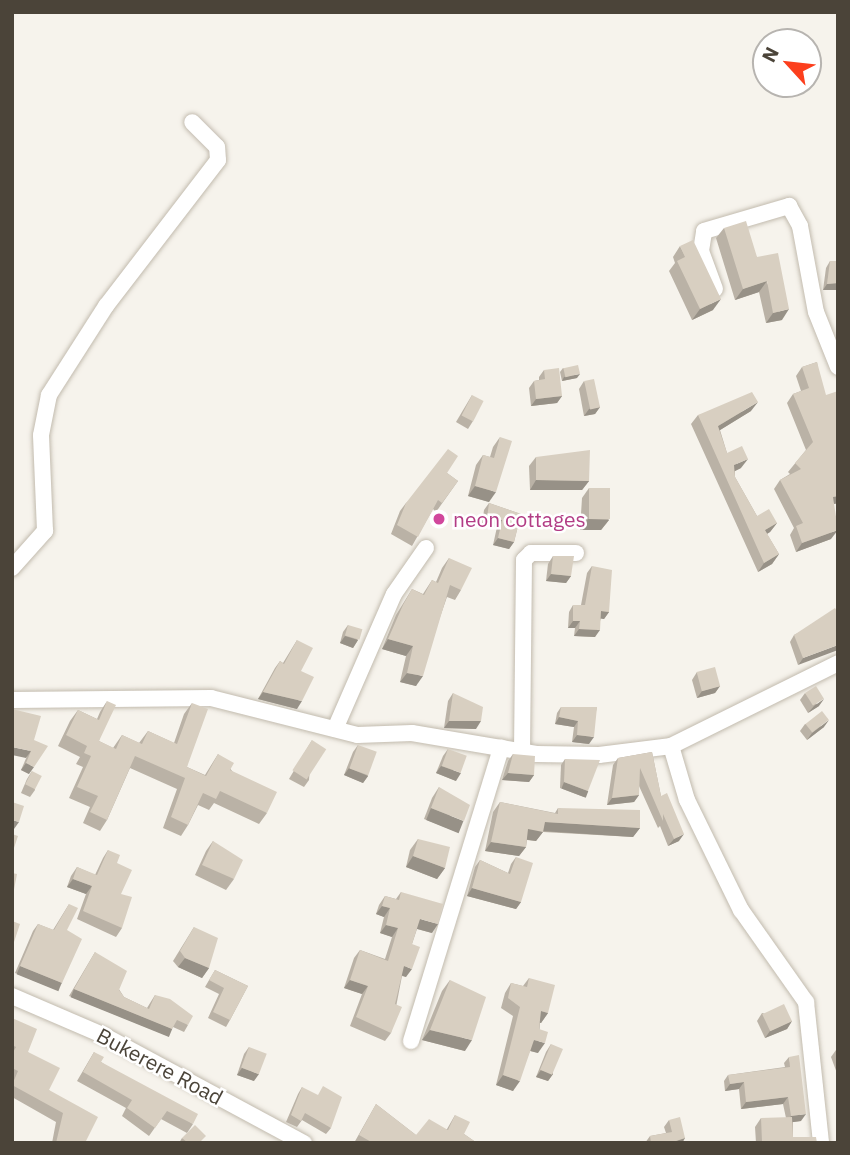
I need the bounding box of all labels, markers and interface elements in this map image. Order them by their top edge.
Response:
north arrow [752,28,822,98]
text: N [756,43,784,66]
place label: neon cottages [453,506,586,532]
marker: neon cottages [431,511,447,527]
street label: Bukerere Road [93,1022,227,1110]

